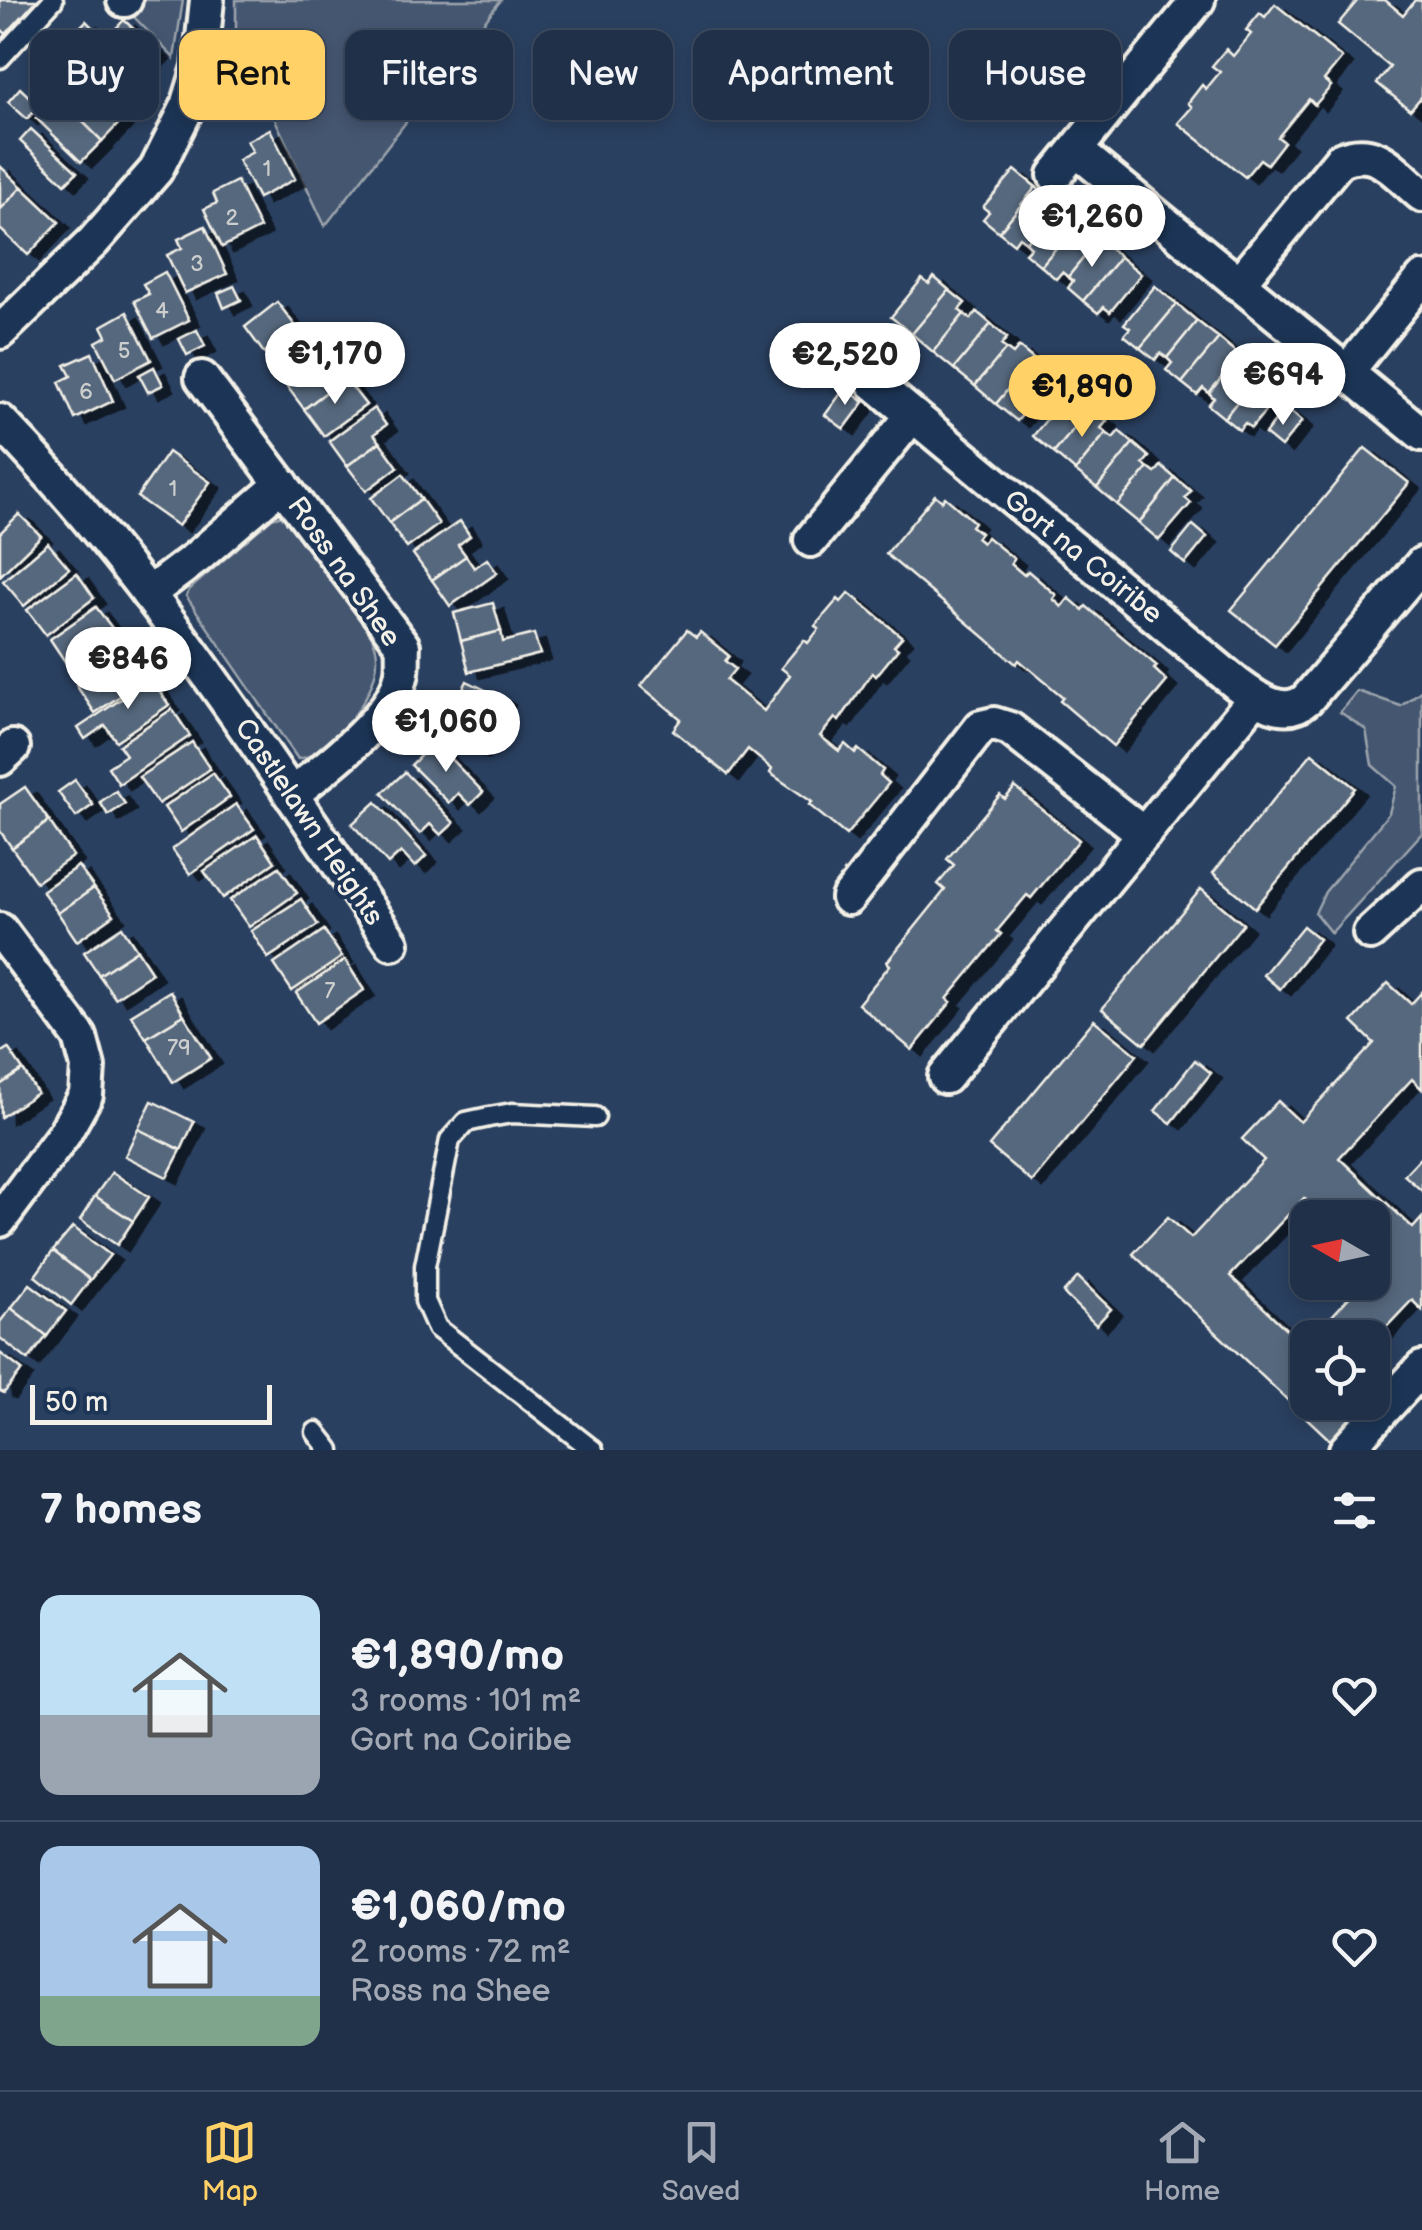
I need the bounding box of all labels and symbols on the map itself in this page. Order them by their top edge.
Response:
house number: 1 [263,156,271,183]
pin: €1,260 [1011,185,1173,270]
house number: 2 [226,205,239,232]
house number: 3 [190,251,204,278]
house number: 4 [155,298,169,325]
pin: €1,170 [254,322,416,407]
pin: €2,520 [764,323,926,408]
house number: 5 [118,338,130,365]
pin: €694 [1224,343,1342,428]
pin: €1,890 [1001,355,1163,440]
house number: 6 [79,379,93,406]
house number: 1 [169,476,177,503]
street label: Gort na Coiribe [997,483,1169,631]
street label: Ross na Shee [280,491,408,653]
pin: €846 [69,627,187,712]
pin: €1,060 [365,690,527,775]
street label: Castlelawn Heights [228,712,391,932]
house number: 7 [325,978,336,1005]
house number: 79 [167,1035,191,1062]
north arrow [1290,1200,1390,1300]
scale bar [30,1380,272,1424]

